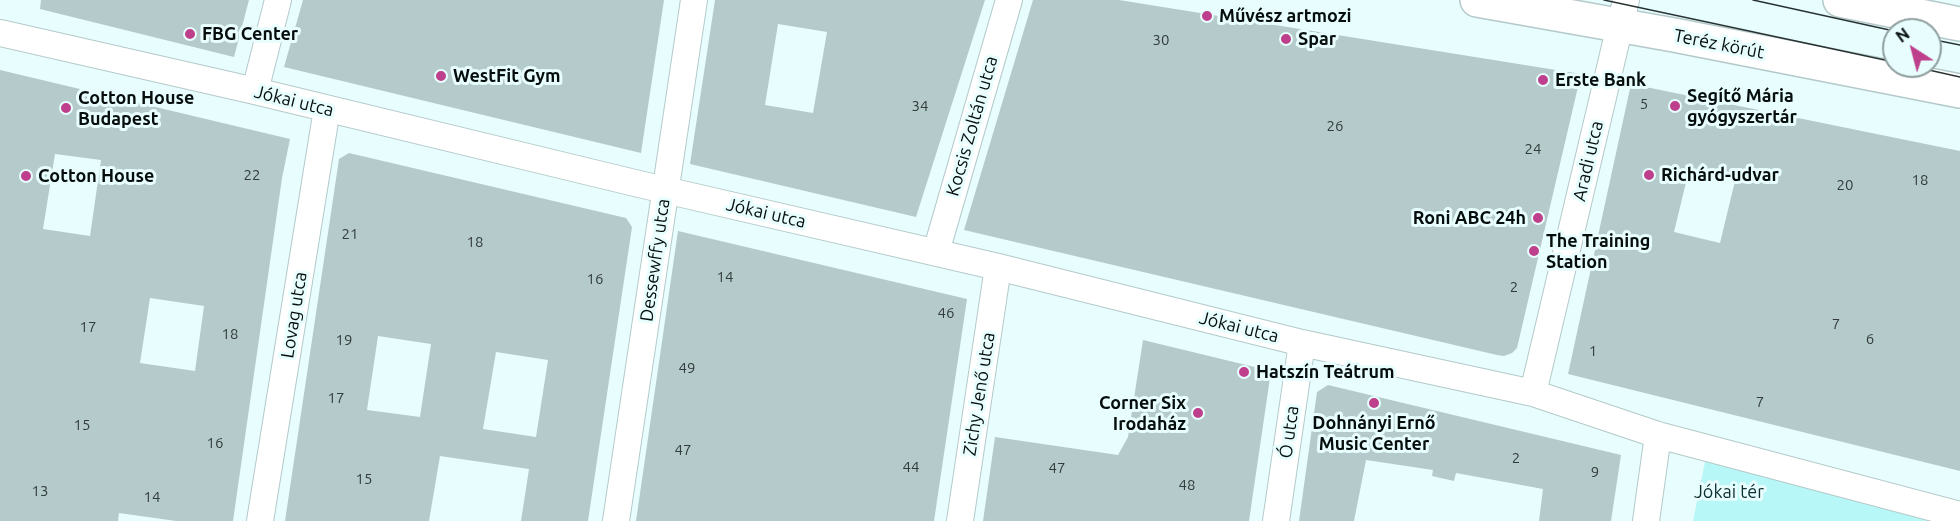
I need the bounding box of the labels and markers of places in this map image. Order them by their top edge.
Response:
place label: Művész artmozi [1219,5,1352,27]
marker: Művész artmozi [1200,9,1214,23]
place label: FBG Center [202,23,298,45]
marker: FBG Center [183,27,197,41]
place label: Spar [1298,28,1336,50]
marker: Spar [1279,32,1293,46]
place label: WestFit Gym [453,65,561,87]
marker: WestFit Gym [434,69,448,83]
place label: Erste Bank [1555,69,1646,91]
marker: Erste Bank [1536,73,1550,87]
place label: Segítő Mária gyógyszertár [1687,85,1797,128]
place label: Cotton House Budapest [78,87,194,130]
marker: Segítő Mária gyógyszertár [1668,99,1682,113]
marker: Cotton House Budapest [59,101,73,115]
place label: Richárd-udvar [1661,164,1779,186]
place label: Cotton House [38,165,154,187]
marker: Richárd-udvar [1642,168,1656,182]
marker: Cotton House [19,169,33,183]
place label: Roni ABC 24h [1413,207,1526,229]
marker: Roni ABC 24h [1531,211,1545,225]
place label: The Training Station [1546,230,1650,272]
marker: The Training Station [1527,244,1541,258]
place label: Hatszín Teátrum [1256,361,1395,383]
marker: Hatszín Teátrum [1237,365,1251,379]
place label: Corner Six Irodaház [1099,392,1186,434]
marker: Dohnányi Ernő Music Center [1367,396,1381,410]
marker: Corner Six Irodaház [1191,406,1205,420]
place label: Dohnányi Ernő Music Center [1312,412,1436,454]

